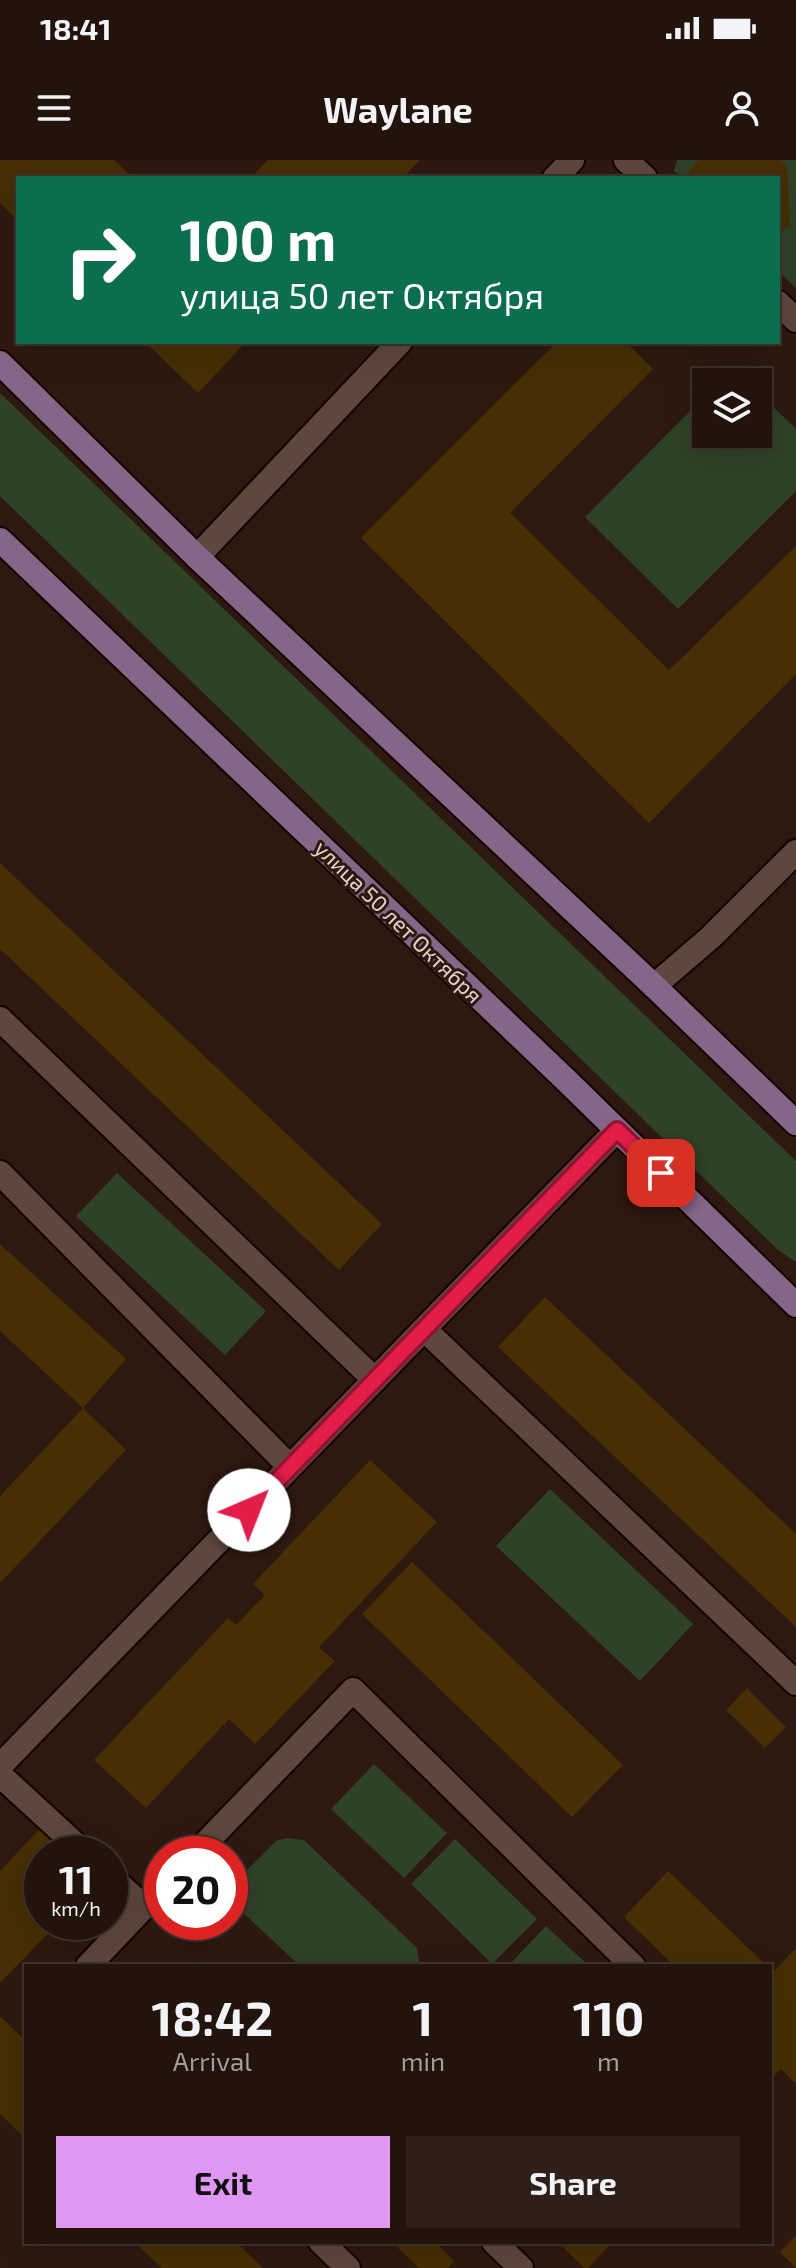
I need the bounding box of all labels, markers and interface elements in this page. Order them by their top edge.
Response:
text: 18:41 [40,10,111,46]
icon: menu [32,86,76,130]
icon: person [720,86,764,130]
text: Waylane [323,87,473,130]
text: 100 m [180,205,336,272]
icon: right [48,208,152,312]
text: улица 50 лет Октября [180,273,544,316]
map controls [692,368,772,448]
button: layers [692,368,772,448]
street label: улица 50 лет Октября [309,834,488,1008]
pin [627,1139,695,1207]
icon: arrive [639,1151,683,1195]
position arrow [207,1468,291,1552]
speed limit sign: 20 [144,1836,248,1940]
text: 11 [59,1854,93,1902]
text: km/h [51,1896,101,1920]
text: 18:42 [152,1988,273,2046]
text: 1 [412,1988,433,2046]
text: 110 [573,1988,644,2046]
text: Arrival [173,2045,252,2076]
text: min [401,2045,445,2076]
text: m [597,2045,620,2076]
button: Exit [56,2136,390,2228]
button: Share [406,2136,740,2228]

